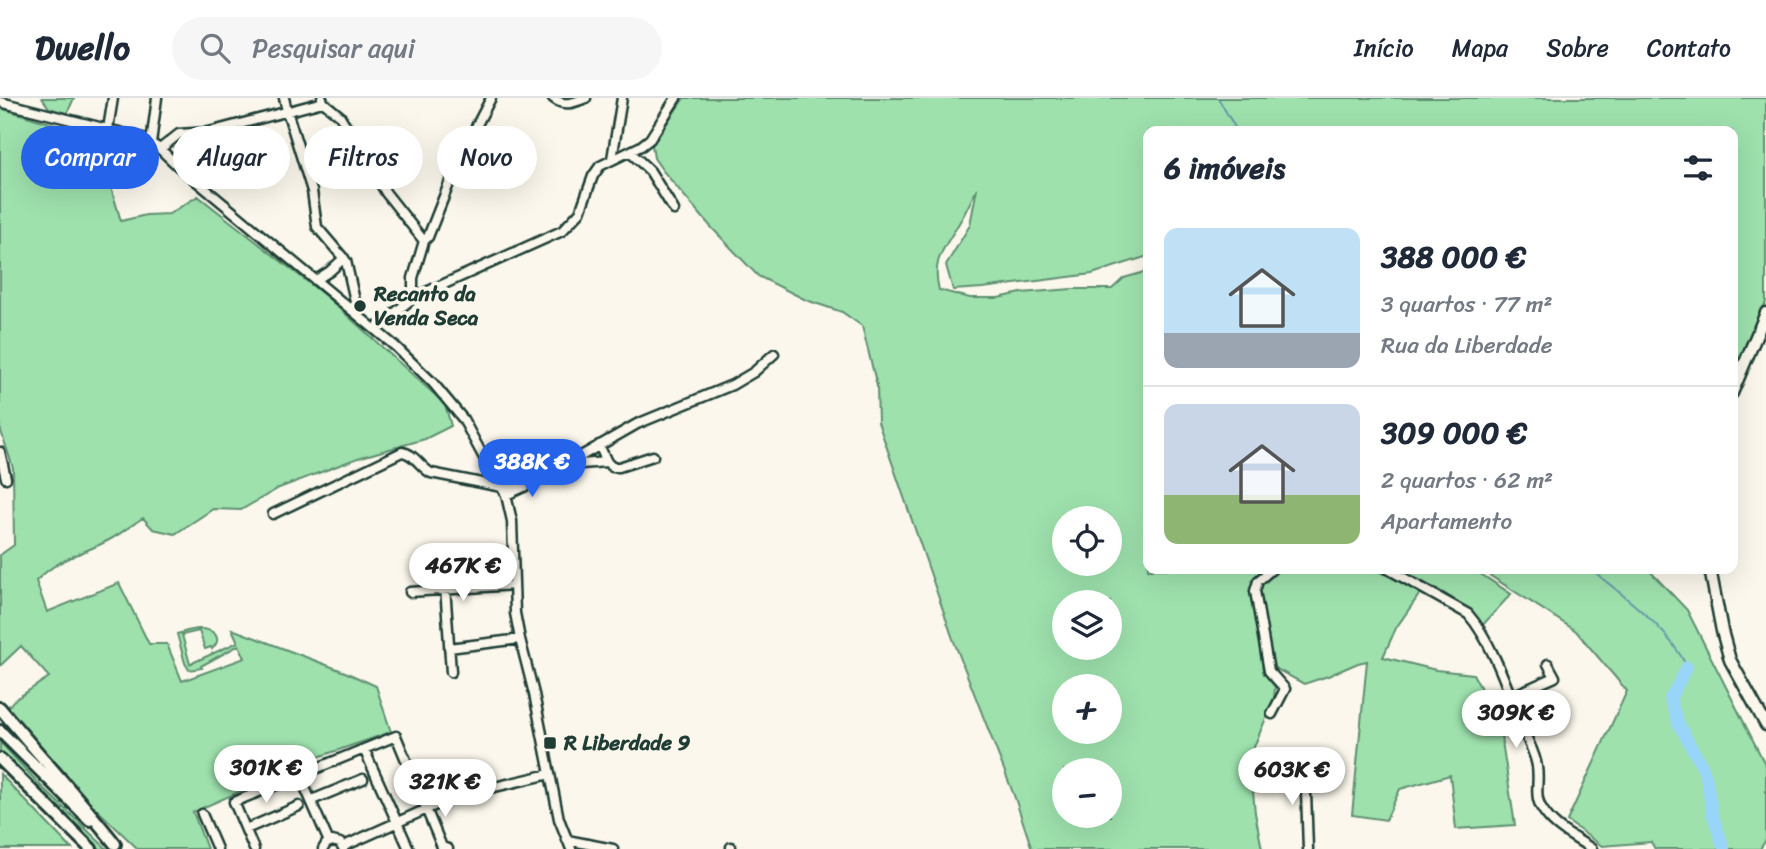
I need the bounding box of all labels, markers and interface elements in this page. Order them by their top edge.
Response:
search box [172,17,662,80]
text: Dwello [35,19,130,77]
text: Pesquisar aqui [252,25,415,71]
text: Início [1354,27,1414,69]
text: Mapa [1452,27,1508,69]
text: Sobre [1546,27,1609,69]
text: Contato [1647,27,1731,69]
icon: search [196,29,234,67]
chip: Comprar [21,126,159,189]
chip: Alugar [173,126,290,189]
chip: Filtros [304,126,423,189]
chip: Novo [437,126,537,189]
text: 6 imóveis [1164,141,1285,195]
icon: filters [1679,149,1717,187]
text: 388 000 € [1381,230,1526,284]
icon: home [1220,256,1304,340]
place label: Recanto da Venda Seca [373,275,479,337]
text: 3 quartos · 77 m² [1381,284,1552,325]
marker: Recanto da Venda Seca [352,298,368,314]
text: Rua da Liberdade [1381,325,1553,366]
text: 309 000 € [1381,406,1527,460]
icon: home [1220,432,1304,516]
pin: 388K € [475,440,589,499]
text: 388K € [494,441,570,482]
text: 2 quartos · 62 m² [1381,460,1553,501]
text: Apartamento [1381,501,1512,542]
map controls [1052,506,1122,828]
button: locate [1052,506,1122,576]
pin: 467K € [406,544,520,603]
text: 467K € [425,545,501,586]
button: layers [1052,590,1122,660]
button: + [1052,674,1122,744]
pin: 309K € [1459,690,1573,750]
text: 309K € [1478,692,1554,733]
place label: R Liberdade 9 [563,724,691,762]
marker: R Liberdade 9 [542,735,558,751]
pin: 301K € [209,746,323,805]
text: 301K € [230,747,302,788]
pin: 603K € [1235,748,1349,807]
text: 603K € [1254,749,1330,790]
button: − [1052,758,1122,828]
pin: 321K € [388,760,502,819]
text: 321K € [409,761,481,802]

